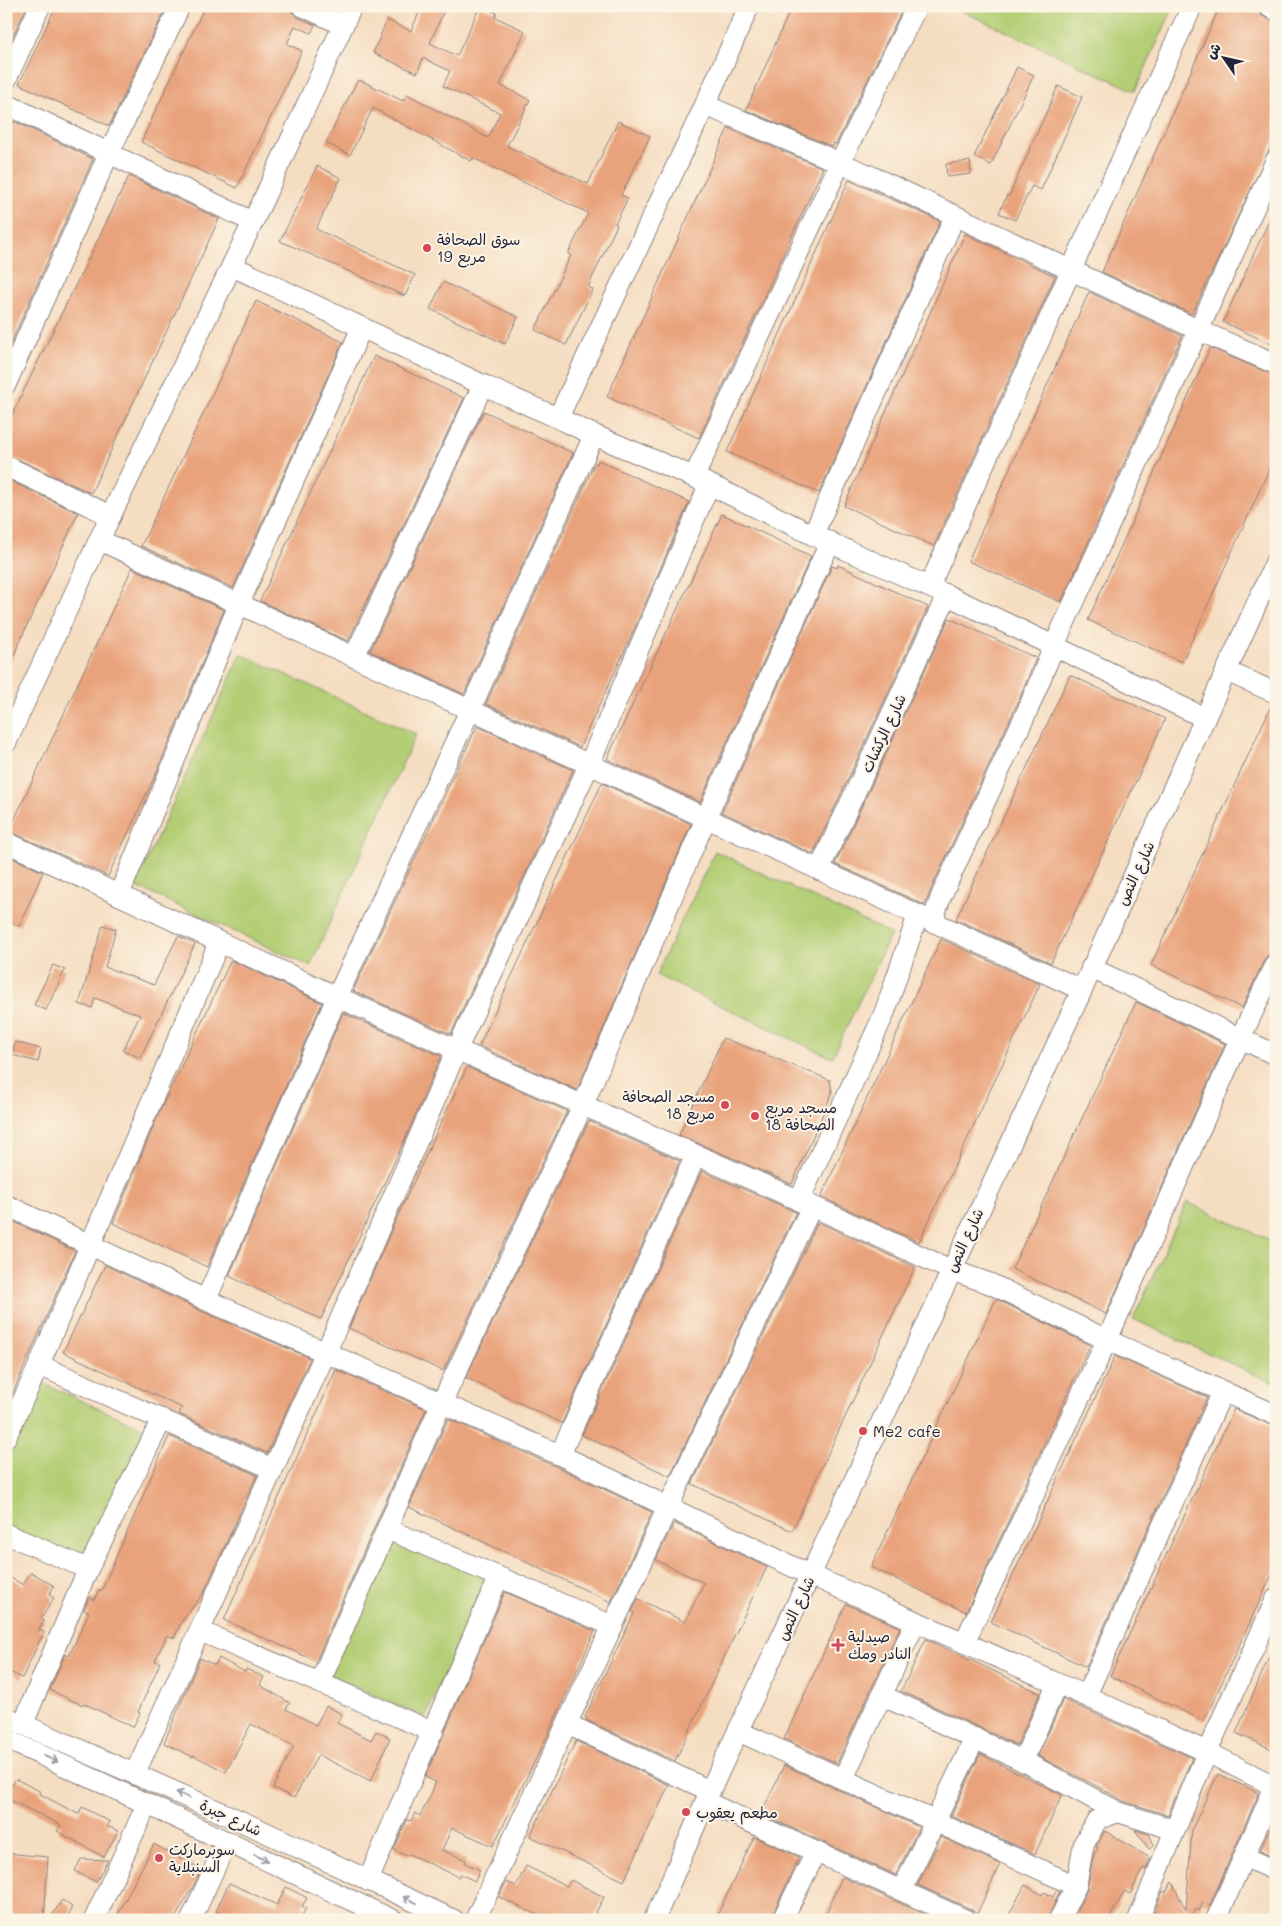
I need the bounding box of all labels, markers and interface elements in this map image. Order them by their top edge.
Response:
north arrow [1200,32,1250,82]
text: ش [1201,39,1225,62]
place label: سوق الصحافة مربع 19 [437,229,520,268]
marker: سوق الصحافة مربع 19 [421,242,433,254]
street label: شارع الركشات [856,690,911,776]
street label: شارع النص [1111,838,1159,909]
place label: مسجد الصحافة مربع 18 [622,1086,715,1125]
place label: مسجد مربع 18 الصحافة [765,1097,837,1134]
marker: مسجد الصحافة مربع 18 [719,1099,731,1111]
marker: مسجد مربع 18 الصحافة [749,1110,761,1122]
street label: شارع النص [940,1205,988,1276]
place label: Me2 cafe [873,1421,941,1441]
marker: Me2 cafe [857,1425,869,1437]
street label: شارع النص [771,1573,819,1644]
place label: صيدلية النادر ومك [848,1626,911,1663]
marker: صيدلية النادر ومك [832,1639,844,1651]
one-way arrow [43,1755,58,1765]
one-way arrow [176,1789,191,1799]
street label: شارع جبرة [196,1794,265,1841]
place label: مطعم يعقوب [696,1802,778,1825]
marker: مطعم يعقوب [680,1806,692,1818]
place label: سوبرماركت السنبلاية [169,1839,235,1876]
marker: سوبرماركت السنبلاية [153,1852,165,1864]
one-way arrow [253,1854,268,1863]
one-way arrow [403,1894,418,1904]

